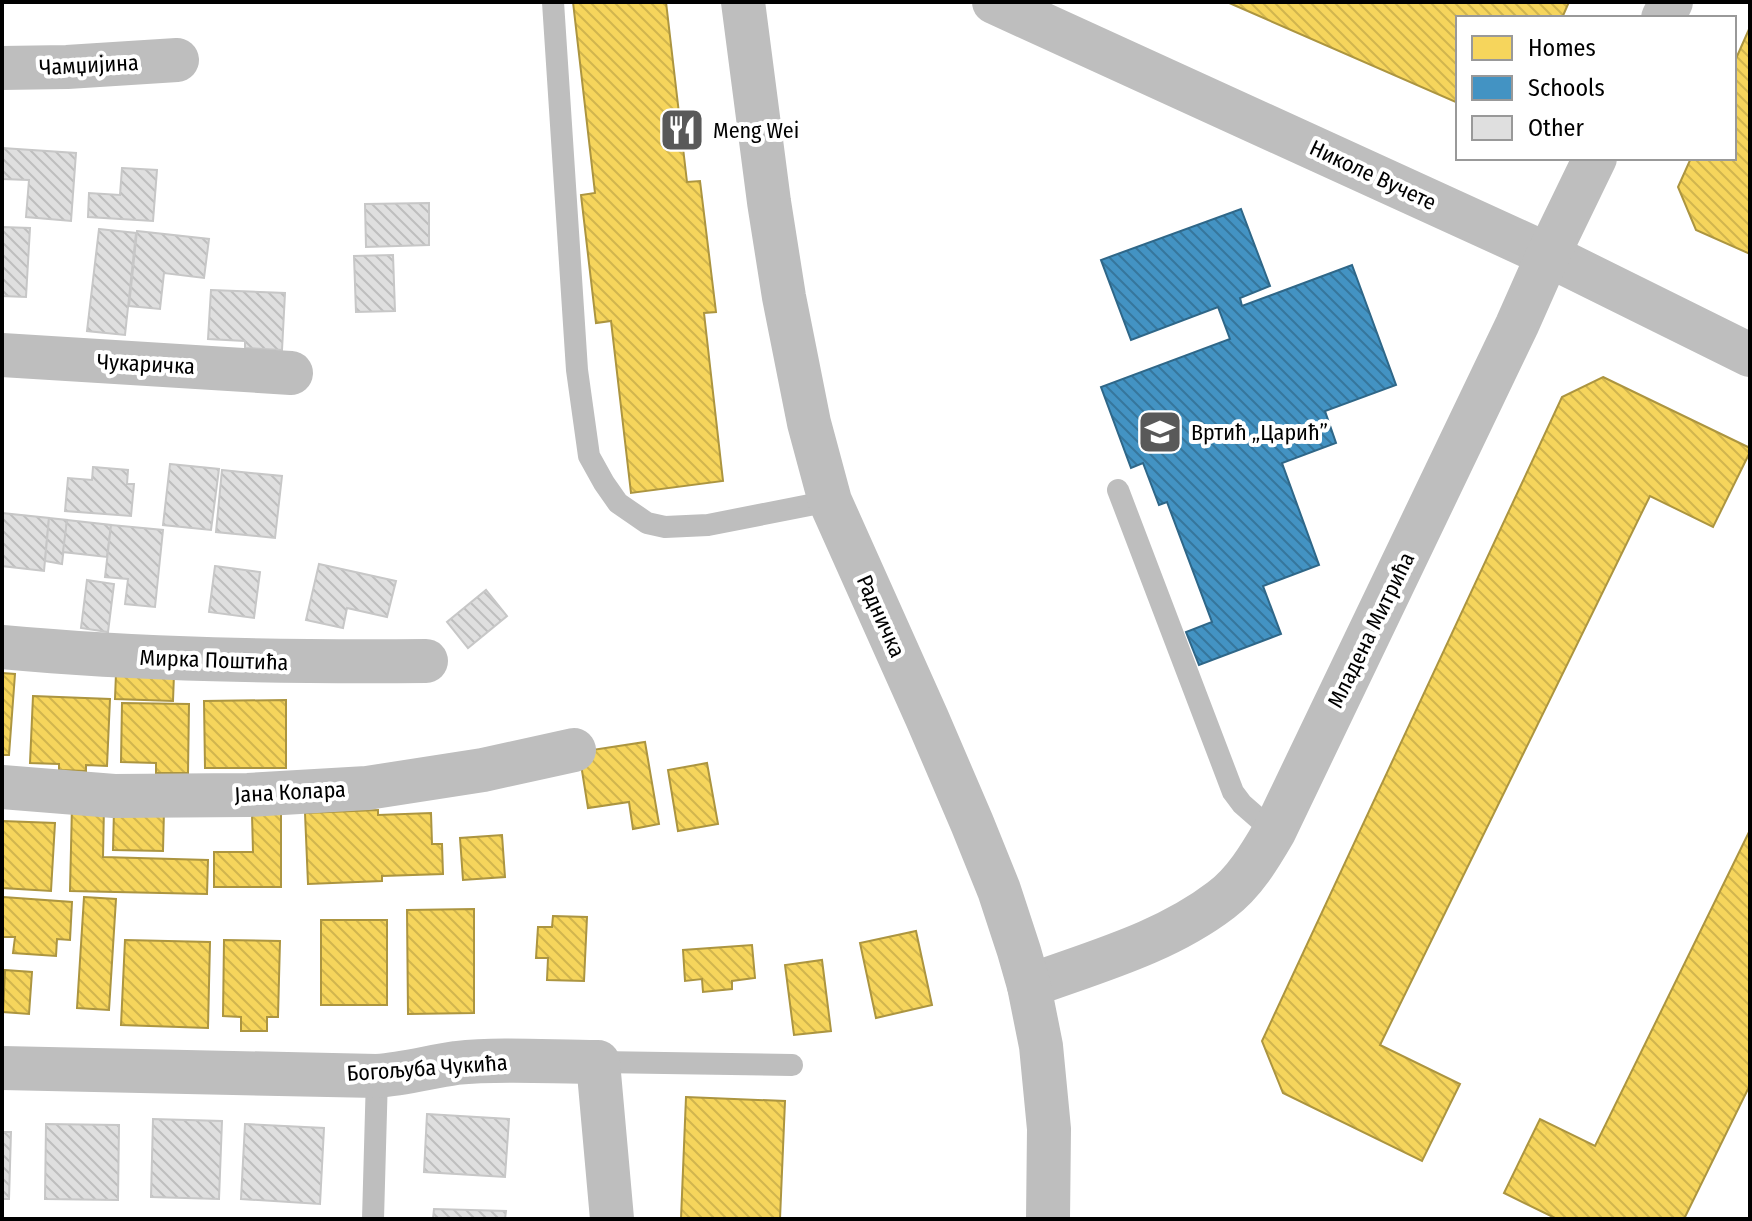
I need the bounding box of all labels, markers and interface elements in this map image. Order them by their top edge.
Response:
legend [1456,16,1736,160]
text: Homes [1528,34,1596,62]
street label: Чамџијина [39,49,139,81]
text: Schools [1528,74,1605,102]
restaurant icon: Meng Wei [658,106,706,154]
text: Other [1528,114,1584,142]
place label: Meng Wei [713,117,799,144]
street label: Николе Вучете [1306,134,1440,216]
street label: Чукаричка [96,348,196,380]
school or university icon: Вртић „Царић” [1136,408,1184,456]
place label: Вртић „Царић” [1191,419,1328,446]
street label: Младена Митрића [1322,548,1420,712]
street label: Радничка [851,571,911,661]
street label: Мирка Поштића [139,644,289,676]
street label: Јана Колара [234,776,346,808]
street label: Богољуба Чукића [346,1049,508,1087]

